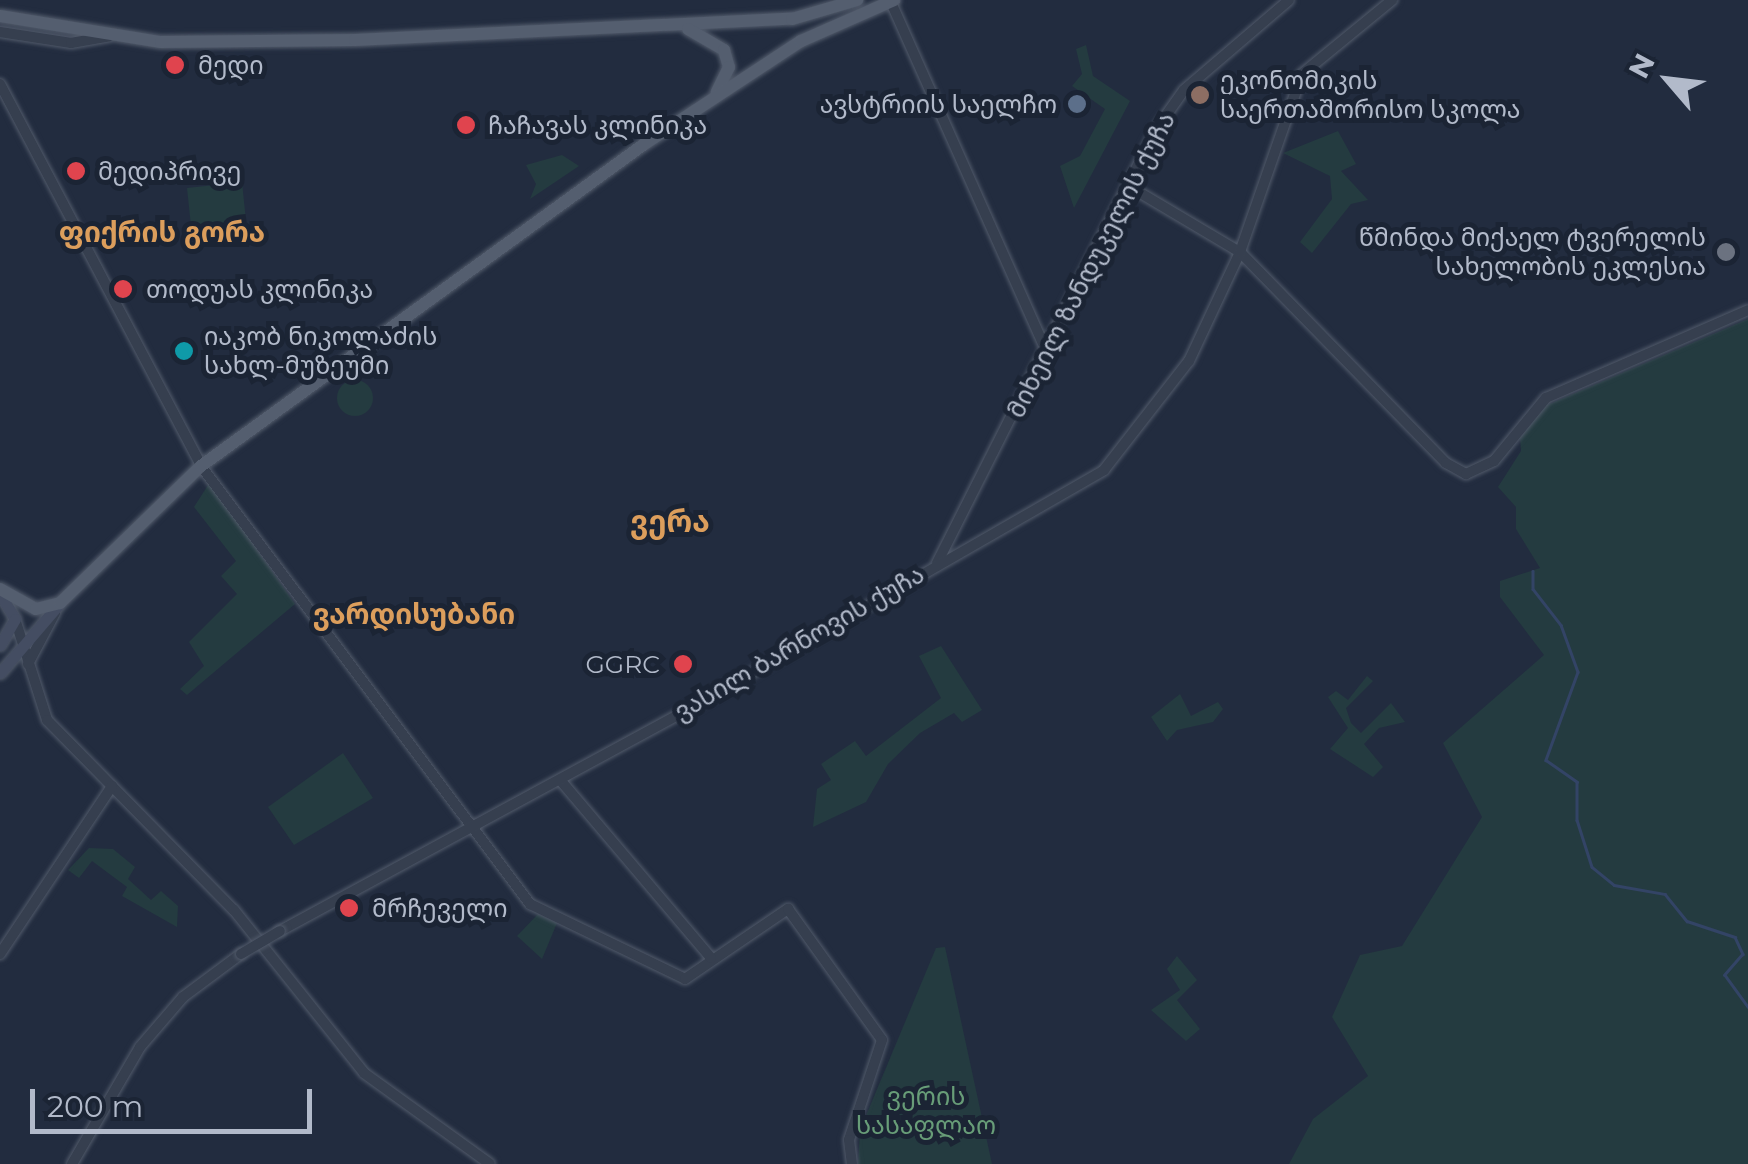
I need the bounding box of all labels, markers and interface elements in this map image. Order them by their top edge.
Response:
north arrow [1618,30,1718,130]
text: N [1621,48,1662,84]
place label: მედი [198,50,264,80]
marker: მედი [162,52,188,78]
place label: ეკონომიკის საერთაშორისო სკოლა [1220,66,1521,125]
marker: ეკონომიკის საერთაშორისო სკოლა [1189,84,1211,106]
place label: ავსტრიის საელჩო [820,89,1057,119]
marker: ავსტრიის საელჩო [1066,93,1088,115]
street label: მიხეილ ზანდუკელის ქუჩა [1001,107,1181,423]
place label: ჩაჩავას კლინიკა [488,110,707,140]
marker: ჩაჩავას კლინიკა [453,112,479,138]
place label: მედიპრივე [98,156,241,186]
marker: მედიპრივე [63,158,89,184]
district label: ფიქრის გორა [59,215,265,249]
place label: წმინდა მიქაელ ტვერელის სახელობის ეკლესია [1359,223,1706,282]
marker: წმინდა მიქაელ ტვერელის სახელობის ეკლესია [1715,241,1737,263]
place label: თოდუას კლინიკა [146,274,373,304]
marker: თოდუას კლინიკა [110,276,136,302]
place label: იაკობ ნიკოლაძის სახლ-მუზეუმი [204,322,437,381]
marker: იაკობ ნიკოლაძის სახლ-მუზეუმი [173,340,195,362]
district label: ვერა [630,504,710,540]
street label: ვასილ ბარნოვის ქუჩა [669,559,929,727]
district label: ვარდისუბანი [313,597,515,631]
place label: GGRC [586,649,660,679]
marker: GGRC [670,651,696,677]
place label: მრჩეველი [372,893,508,923]
marker: მრჩეველი [336,895,362,921]
scale bar [35,1069,318,1131]
park label: ვერის სასაფლაო [856,1082,996,1141]
text: 200 m [47,1088,143,1125]

